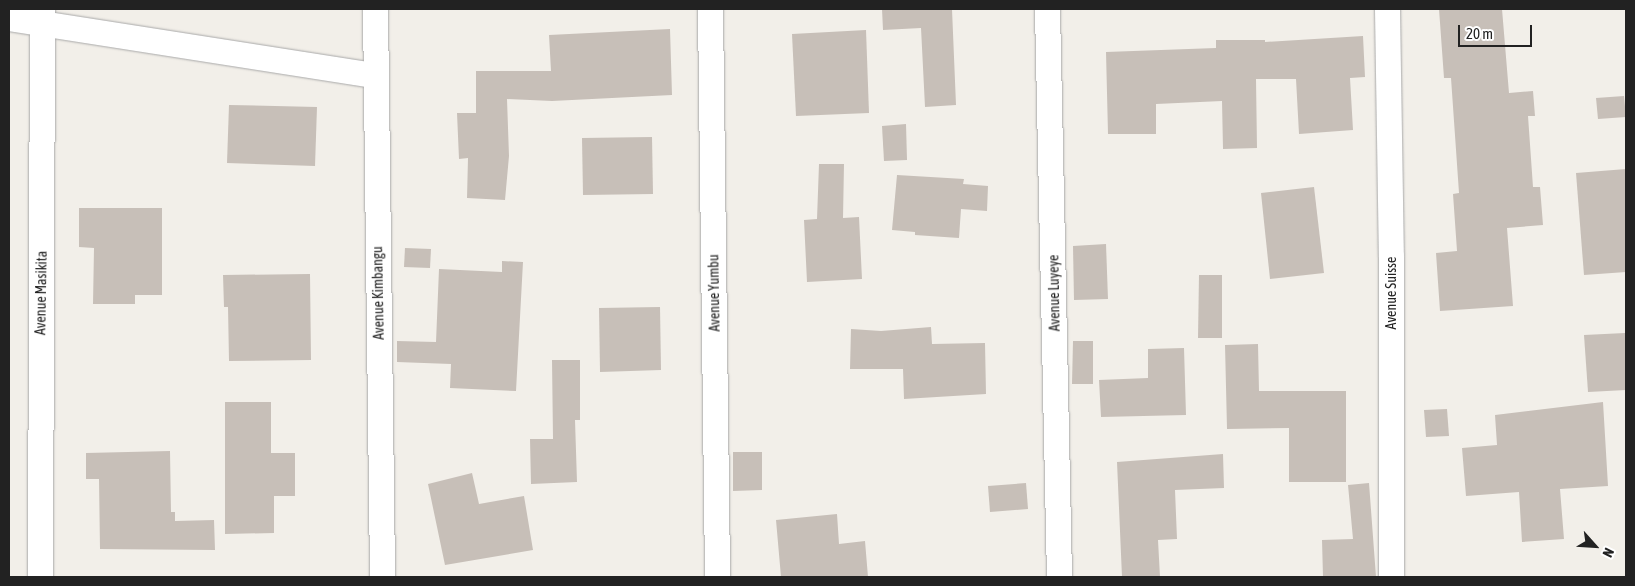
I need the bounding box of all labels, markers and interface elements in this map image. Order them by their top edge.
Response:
scale bar [1460,15,1534,47]
text: 20 m [1466,25,1493,42]
street label: Avenue Kimbangu [369,246,387,340]
street label: Avenue Masikita [32,251,50,335]
street label: Avenue Yumbu [705,254,723,332]
street label: Avenue Luyeye [1045,255,1063,331]
street label: Avenue Suisse [1383,257,1399,329]
north arrow [1570,521,1620,571]
text: N [1599,545,1617,560]

